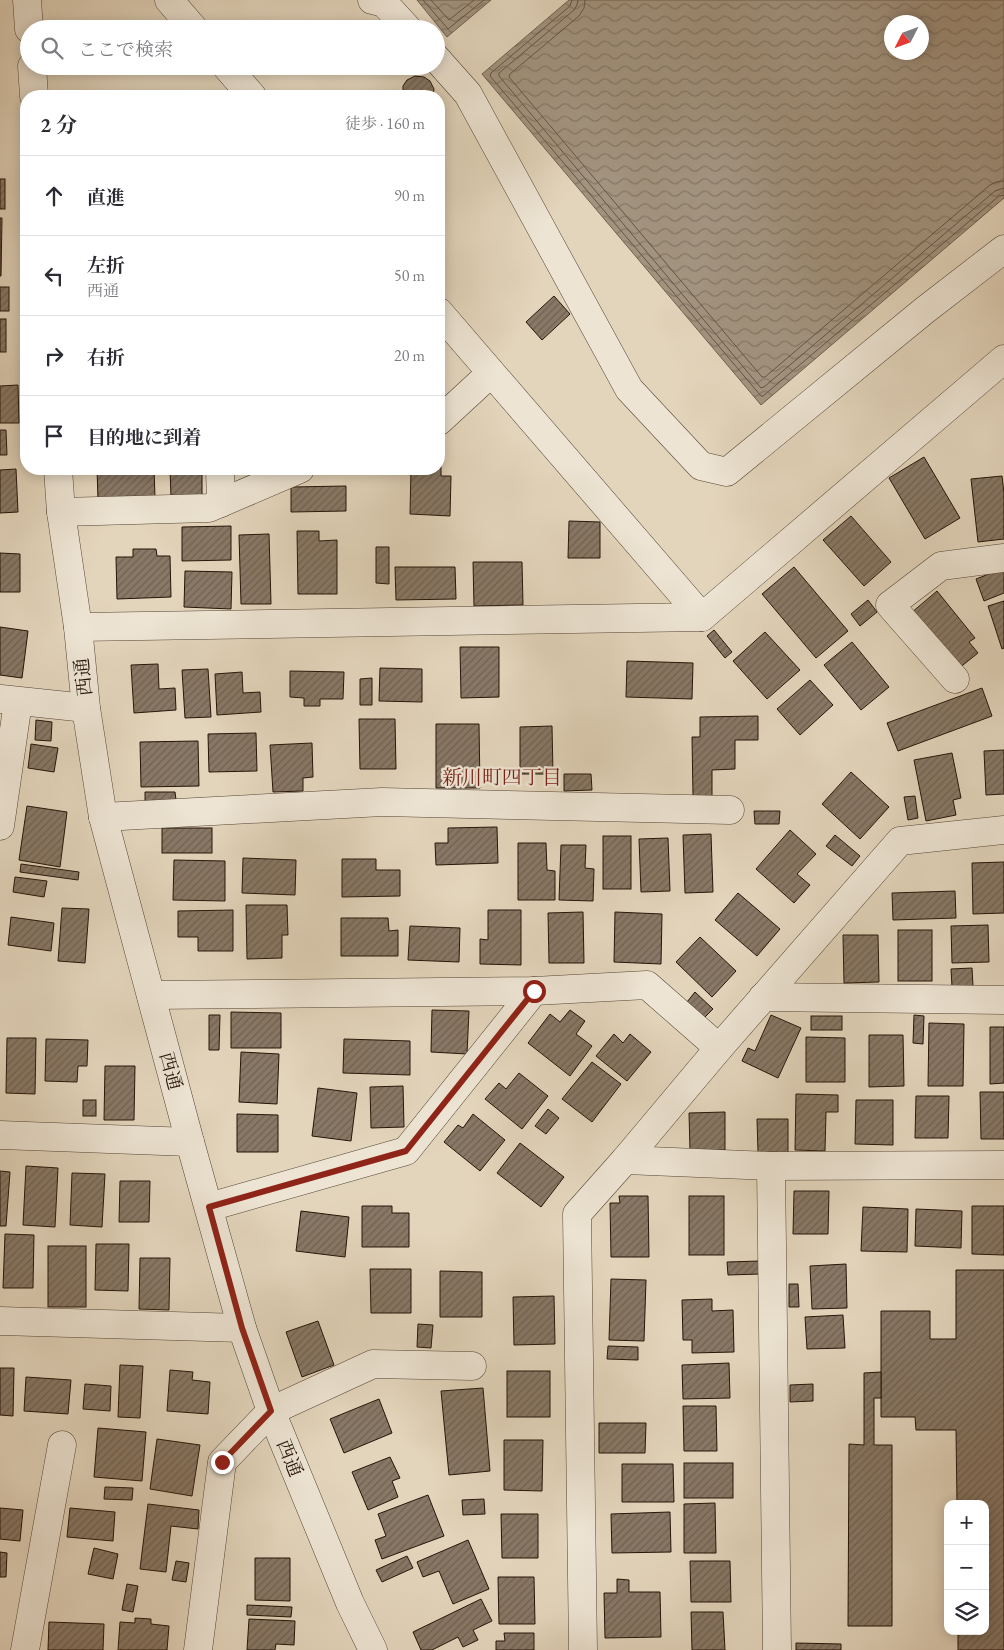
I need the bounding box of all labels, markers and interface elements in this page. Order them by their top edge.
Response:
north arrow [884,15,929,60]
search box [20,20,445,75]
icon: search [38,34,66,62]
text: ここで検索 [78,37,173,62]
text: 2 分 [40,111,77,138]
text: 徒歩 · 160 m [345,113,425,134]
icon: ahead [40,182,68,210]
text: 直進 [87,185,125,210]
text: 90 m [394,185,425,206]
text: 左折 [87,253,125,278]
icon: left [40,262,68,290]
text: 50 m [394,265,425,286]
text: 西通 [87,280,119,301]
icon: right [40,342,68,370]
text: 右折 [87,345,125,370]
text: 20 m [394,345,425,366]
icon: arrive [40,422,68,450]
text: 目的地に到着 [87,425,201,450]
street label: 西通 [69,657,97,697]
district label: 新川町四丁目 [442,764,562,790]
route start [523,980,546,1003]
street label: 西通 [154,1049,188,1093]
street label: 西通 [271,1436,309,1480]
route end [211,1451,234,1474]
map controls [944,1500,989,1635]
button: + [944,1500,989,1545]
button: − [944,1545,989,1590]
button: layers [944,1590,989,1635]

